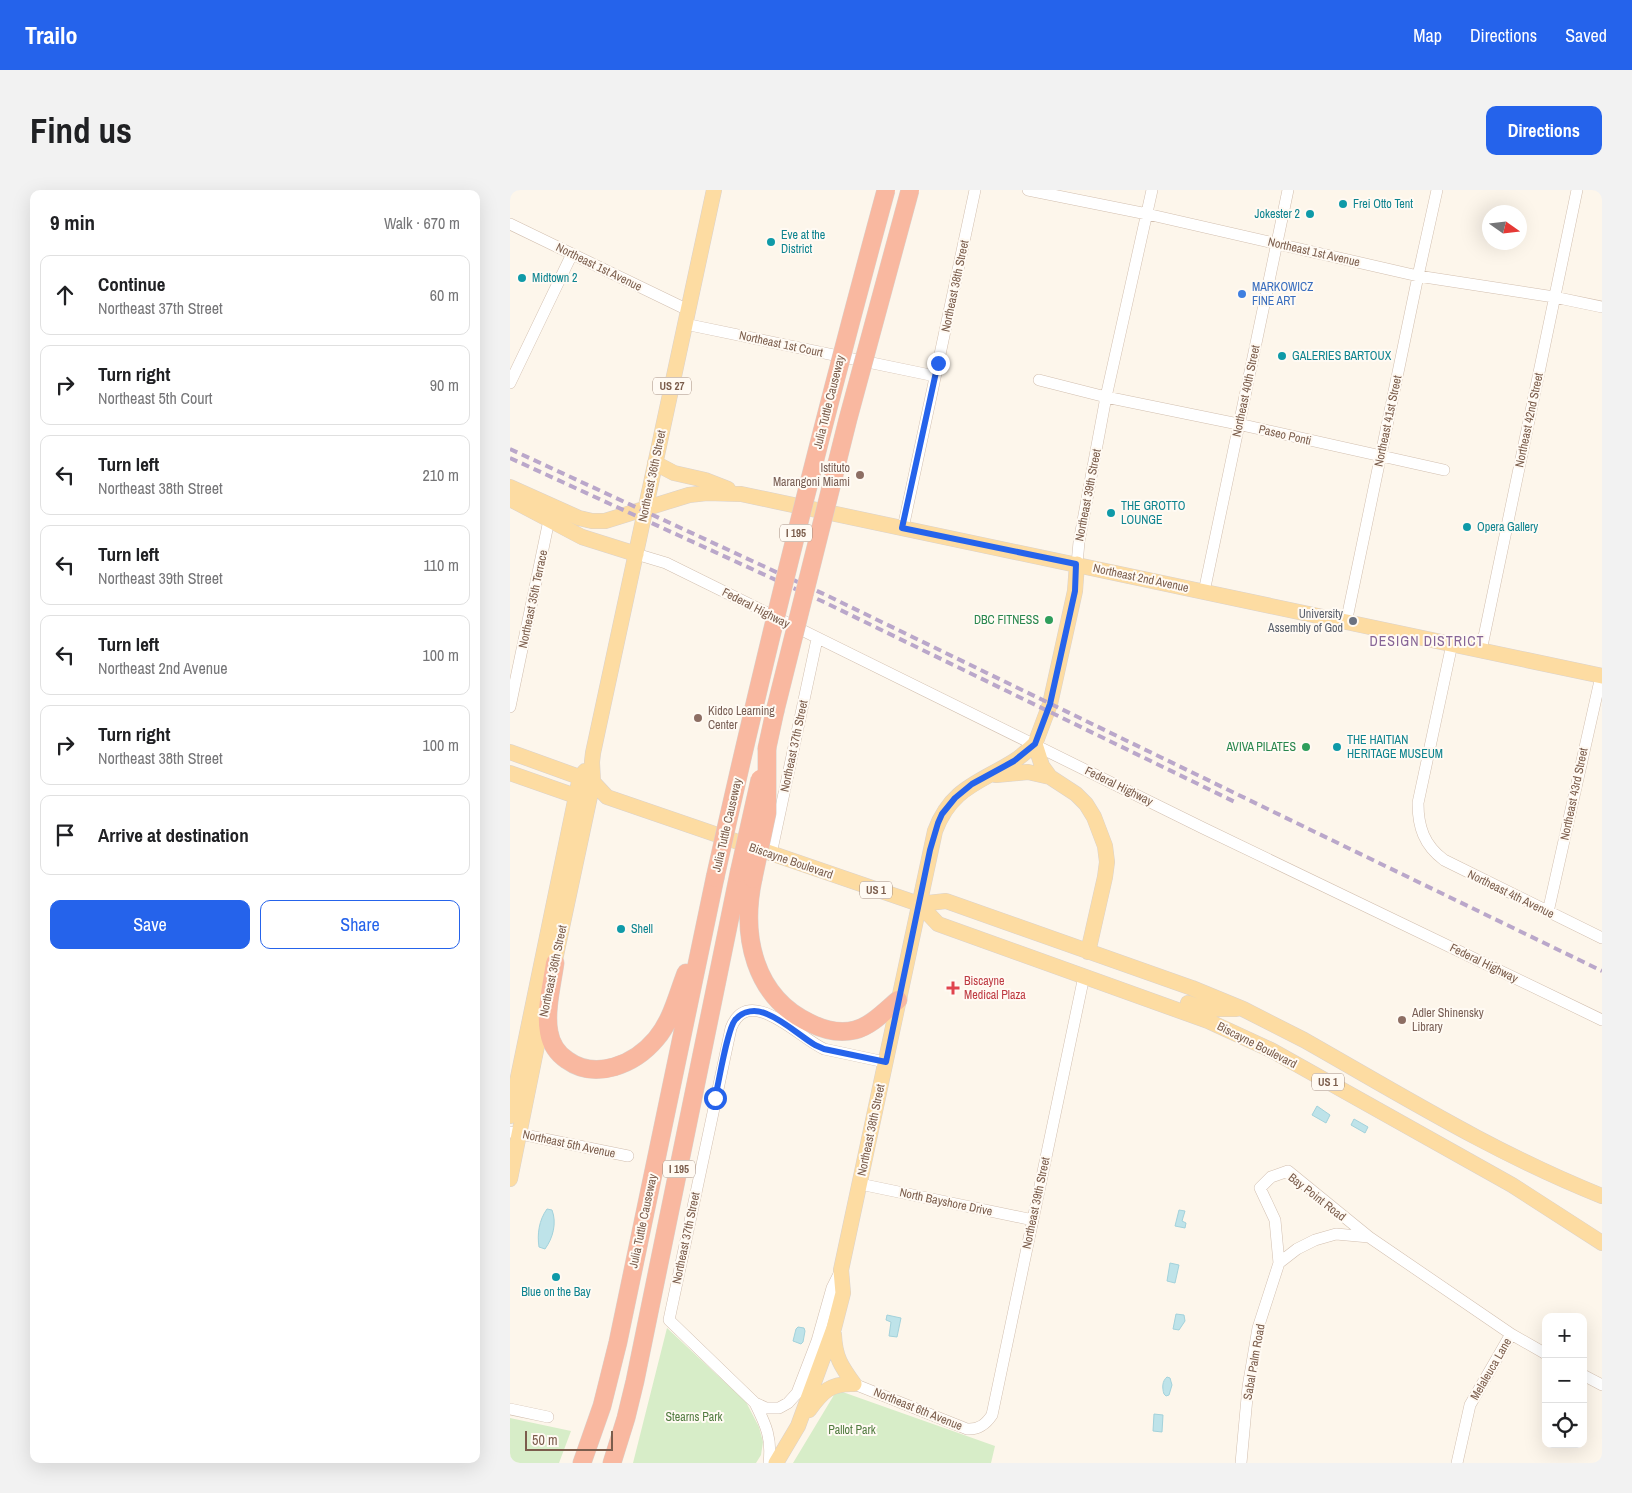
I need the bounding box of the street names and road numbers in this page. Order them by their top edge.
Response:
street label: Northeast 1st Avenue [1266,234,1362,270]
street label: Northeast 38th Street [937,238,973,333]
street label: Northeast 1st Avenue [553,239,645,295]
street label: Northeast 1st Court [738,327,825,361]
street label: Northeast 40th Street [1228,343,1264,438]
street label: Julia Tuttle Causeway [810,354,848,450]
street label: Northeast 42nd Street [1511,371,1547,469]
street label: Northeast 41st Street [1371,374,1406,468]
road number: US 27 [653,378,691,395]
street label: Paseo Ponti [1257,421,1313,449]
street label: Northeast 36th Street [634,428,670,523]
street label: Northeast 39th Street [1071,447,1105,542]
road number: I 195 [780,524,812,542]
street label: Northeast 35th Terrace [515,548,551,650]
street label: Northeast 2nd Avenue [1092,560,1190,596]
street label: Federal Highway [719,584,793,632]
street label: Northeast 37th Street [776,698,812,793]
street label: Northeast 43rd Street [1556,746,1592,842]
street label: Federal Highway [1082,763,1156,809]
street label: Julia Tuttle Causeway [708,776,746,873]
street label: Biscayne Boulevard [747,839,835,883]
street label: Northeast 4th Avenue [1465,866,1557,922]
road number: US 1 [860,882,892,898]
street label: Northeast 36th Street [535,923,571,1018]
street label: Federal Highway [1447,940,1521,986]
street label: Biscayne Boulevard [1214,1018,1300,1072]
road number: US 1 [1312,1074,1344,1090]
street label: Northeast 38th Street [853,1082,889,1177]
street label: Northeast 5th Avenue [521,1126,617,1162]
street label: Northeast 39th Street [1018,1155,1054,1250]
road number: I 195 [663,1161,695,1178]
street label: Bay Point Road [1285,1169,1349,1225]
street label: Julia Tuttle Causeway [625,1172,661,1270]
street label: North Bayshore Drive [898,1184,994,1220]
street label: Northeast 37th Street [668,1190,704,1285]
street label: Sabal Palm Road [1239,1323,1269,1401]
street label: Melaleuca Lane [1467,1335,1515,1403]
street label: Northeast 6th Avenue [871,1384,965,1434]

